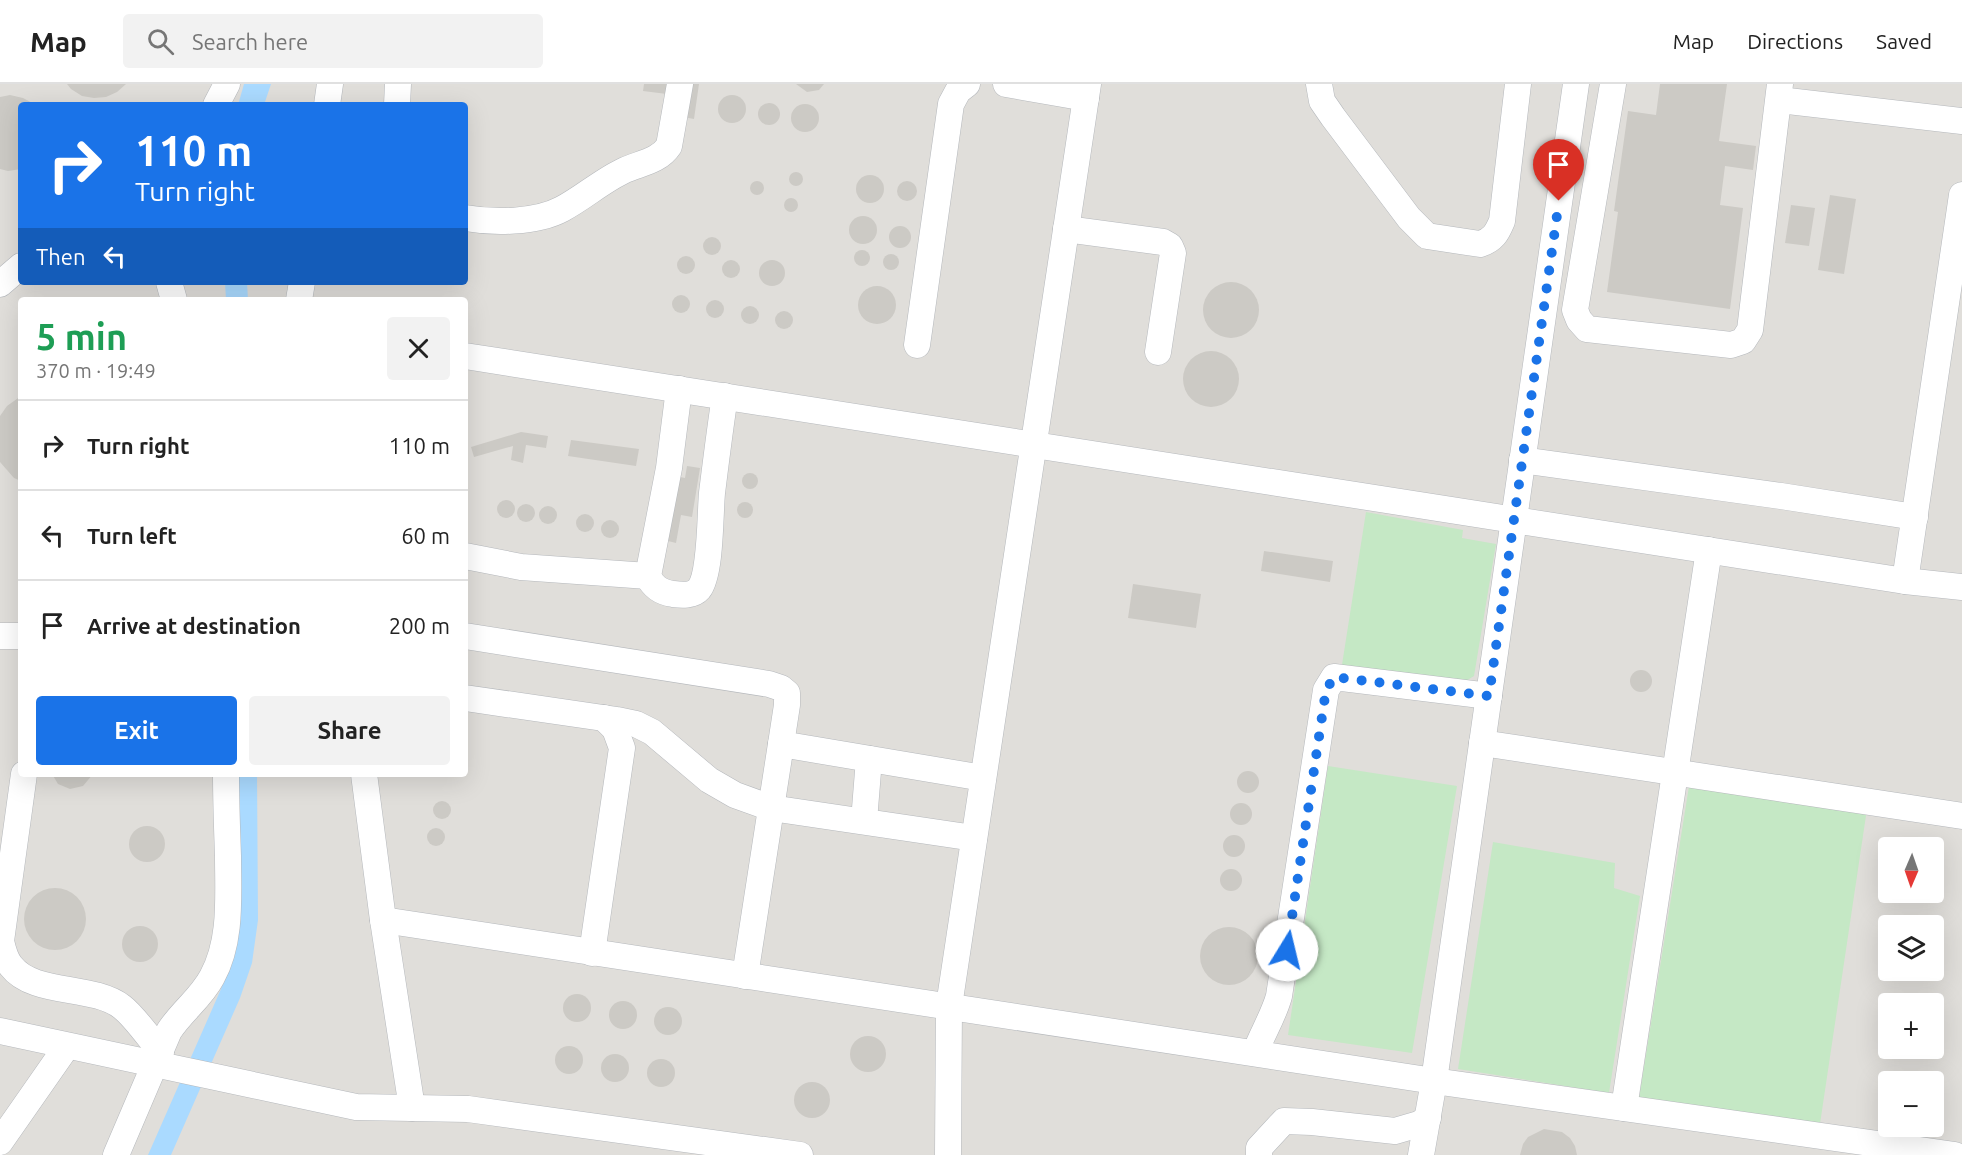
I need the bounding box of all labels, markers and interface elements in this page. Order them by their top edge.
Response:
search box [123,14,543,68]
icon: search [144,25,177,58]
text: Map [30,26,87,57]
text: Search here [192,29,308,54]
text: Map [1673,29,1714,53]
text: Directions [1747,29,1843,53]
text: Saved [1876,29,1932,53]
icon: right [36,126,114,204]
text: 110 m [135,127,252,174]
pin [1533,139,1584,201]
icon: arrive [1542,148,1575,181]
text: Turn right [135,176,255,206]
icon: left [98,240,131,273]
text: Then [36,244,86,269]
text: 5 min [36,316,127,357]
button: close [387,317,450,380]
text: 370 m · 19:49 [36,359,156,382]
icon: right [36,429,69,462]
text: Turn right [87,433,189,458]
text: 110 m [389,433,450,458]
icon: left [36,519,69,552]
text: Turn left [87,523,177,548]
text: 60 m [401,523,450,548]
icon: arrive [36,609,69,642]
text: Arrive at destination [87,613,301,638]
text: 200 m [389,613,450,638]
button: Exit [36,696,237,765]
button: Share [249,696,450,765]
north arrow [1878,837,1944,903]
map controls [1878,837,1944,1137]
button: layers [1878,915,1944,981]
position arrow [1255,918,1319,982]
button: + [1878,993,1944,1059]
button: − [1878,1071,1944,1137]

